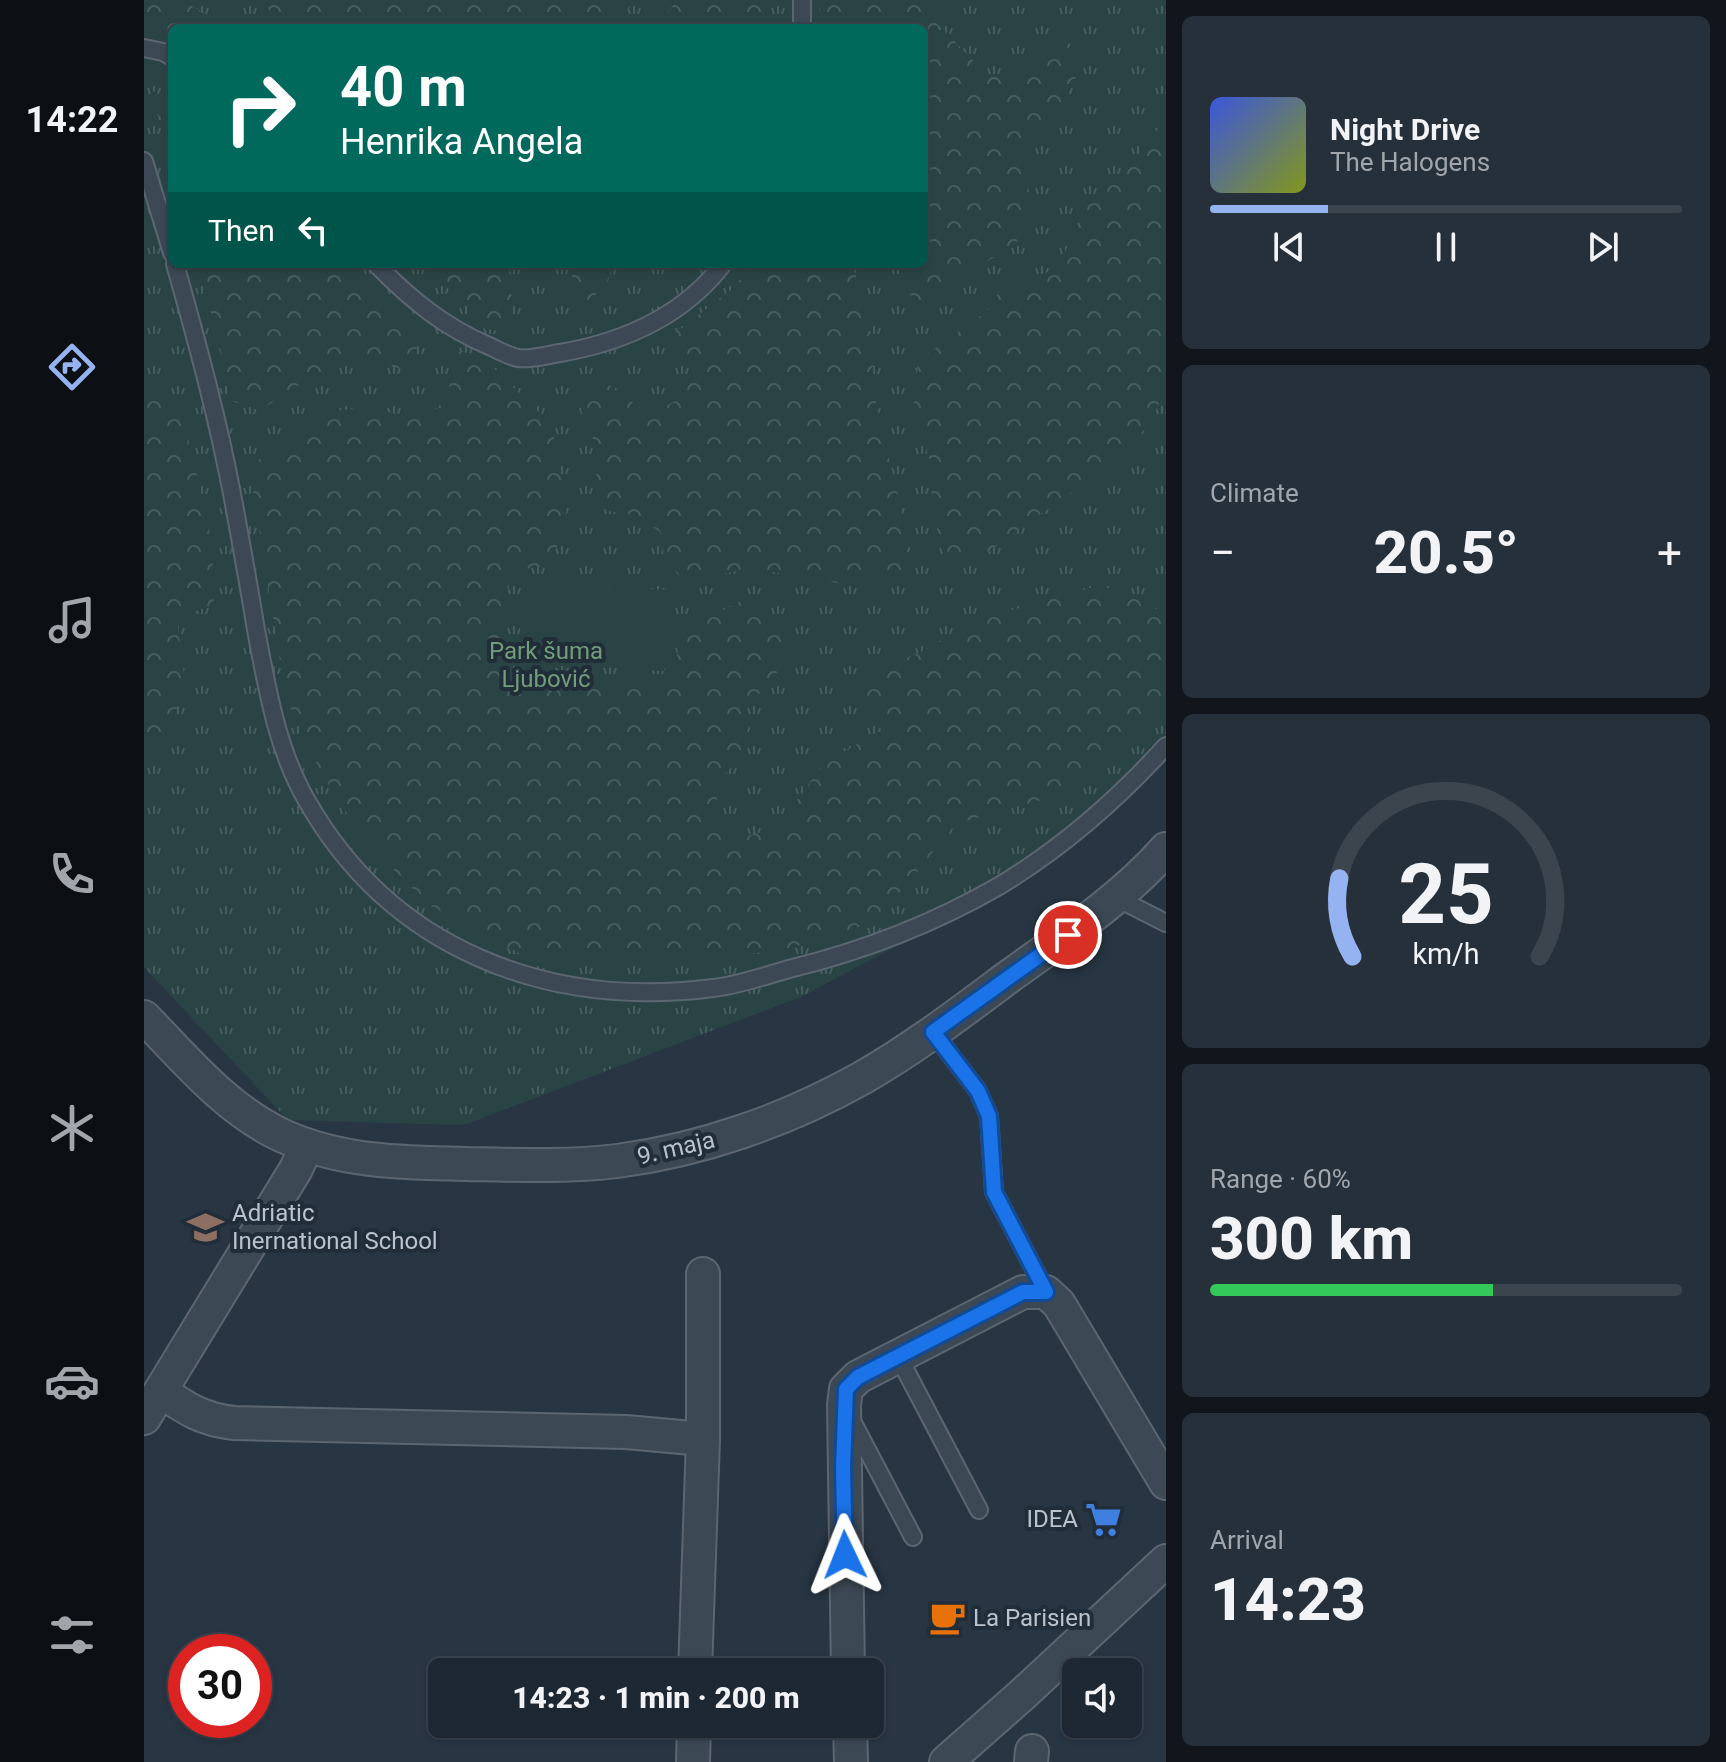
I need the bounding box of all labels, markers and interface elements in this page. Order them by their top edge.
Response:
text: 40 m [340,54,467,120]
icon: right [208,56,312,160]
text: 14:22 [26,99,118,141]
text: Night Drive [1330,112,1480,147]
text: Henrika Angela [340,121,583,163]
text: The Halogens [1330,147,1490,177]
icon: left [291,208,335,252]
text: Then [208,213,275,248]
icon: previous [1267,225,1311,269]
icon: pause [1424,225,1468,269]
icon: next [1581,225,1625,269]
icon: directions [44,339,100,395]
text: Climate [1210,478,1299,508]
text: 20.5° [1374,517,1519,588]
text: − [1210,527,1235,579]
text: + [1657,527,1682,579]
icon: music [44,592,100,648]
park label: Park šuma Ljubović [489,637,603,693]
icon: phone [44,846,100,902]
text: 25 [1398,846,1494,943]
pin [1034,901,1102,969]
icon: arrive [1046,913,1090,957]
text: km/h [1412,937,1480,971]
icon: climate [44,1100,100,1156]
street label: 9. maja [635,1126,717,1170]
text: Range · 60% [1210,1164,1351,1194]
place label: Adriatic Inernational School [232,1199,438,1255]
text: 300 km [1210,1203,1413,1274]
school or university icon: Adriatic Inernational School [187,1208,225,1246]
icon: car [44,1353,100,1409]
supermarket icon: IDEA [1085,1500,1123,1538]
place label: IDEA [1026,1505,1078,1533]
position arrow [803,1513,887,1597]
text: Arrival [1210,1525,1284,1555]
text: 14:23 [1210,1564,1366,1635]
cafe icon: La Parisien [928,1599,966,1637]
place label: La Parisien [973,1604,1091,1632]
icon: filters [44,1607,100,1663]
speed limit sign: 30 [168,1634,272,1738]
map controls [1062,1658,1142,1738]
button: sound [1062,1658,1142,1738]
text: 14:23 · 1 min · 200 m [512,1680,800,1715]

